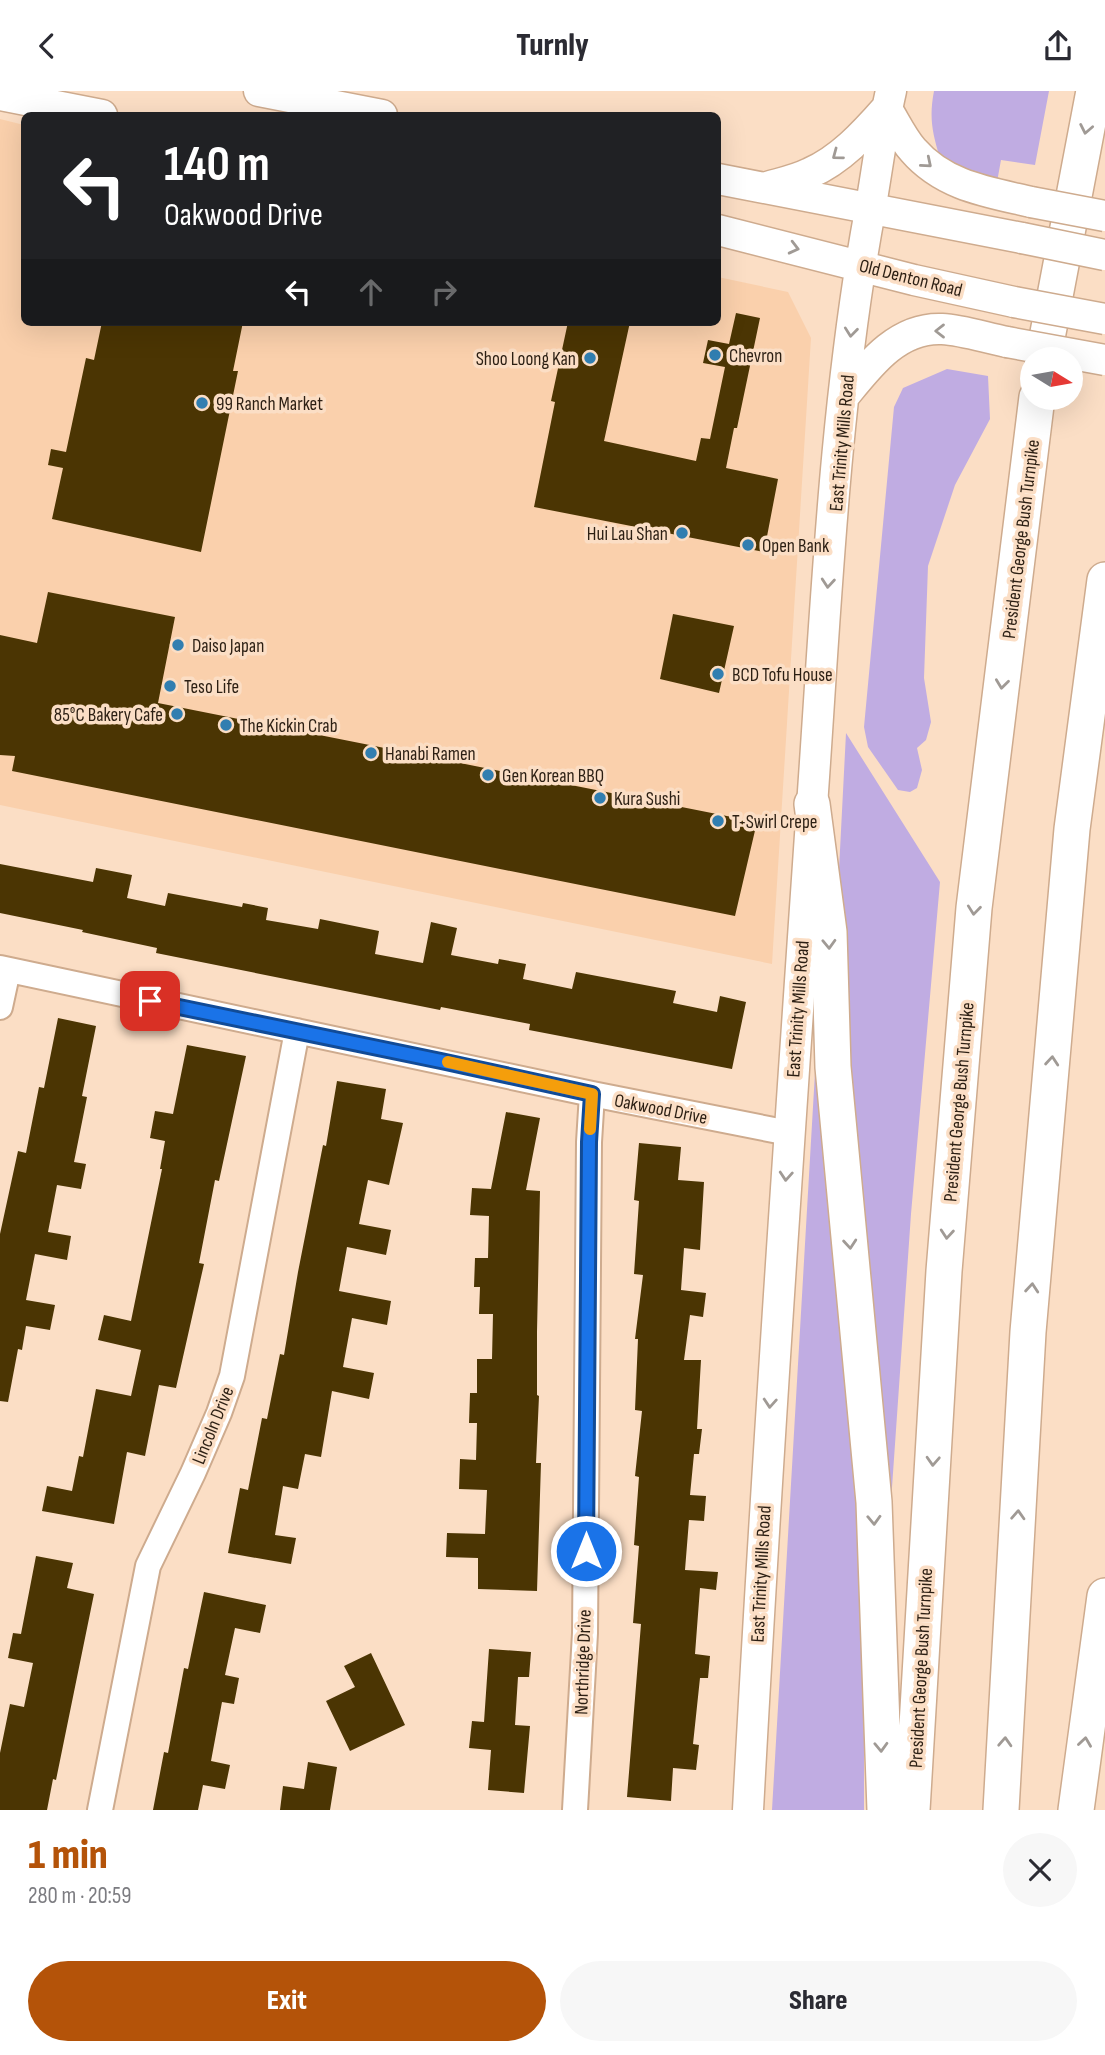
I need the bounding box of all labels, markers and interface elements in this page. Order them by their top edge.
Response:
text: Turnly [516,26,589,65]
icon: back [28,27,66,65]
icon: share [1039,27,1077,65]
one-way arrow [1080,123,1095,135]
text: 140 m [164,136,270,195]
icon: left [49,140,140,231]
one-way arrow [833,147,845,160]
one-way arrow [919,155,932,167]
text: Oakwood Drive [164,196,323,235]
one-way arrow [788,240,800,254]
street label: Old Denton Road [857,255,965,302]
icon: left [279,273,317,311]
icon: ahead [352,273,390,311]
icon: right [425,273,463,311]
one-way arrow [934,323,945,339]
one-way arrow [844,326,859,338]
place label: Chevron [729,345,782,368]
marker: Chevron [707,347,723,363]
north arrow [1020,347,1083,409]
map controls [1020,347,1083,410]
place label: Shoo Loong Kan [476,348,576,371]
marker: Shoo Loong Kan [582,350,598,366]
street label: East Trinity Mills Road [825,374,860,512]
place label: 99 Ranch Market [216,393,323,416]
marker: 99 Ranch Market [194,395,210,411]
street label: President George Bush Turnpike [998,438,1045,640]
place label: Hui Lau Shan [587,523,668,546]
marker: Hui Lau Shan [674,525,690,541]
place label: Open Bank [762,535,830,558]
marker: Open Bank [740,537,756,553]
one-way arrow [821,578,836,589]
place label: Daiso Japan [192,635,264,658]
marker: Daiso Japan [170,637,186,653]
place label: BCD Tofu House [732,664,833,687]
marker: BCD Tofu House [710,666,726,682]
place label: Teso Life [184,676,239,699]
marker: Teso Life [162,678,178,694]
one-way arrow [994,678,1009,690]
place label: 85°C Bakery Cafe [54,704,163,727]
marker: 85°C Bakery Cafe [169,706,185,722]
place label: The Kickin Crab [240,715,338,738]
marker: The Kickin Crab [218,717,234,733]
place label: Hanabi Ramen [385,743,476,766]
marker: Hanabi Ramen [363,745,379,761]
place label: Gen Korean BBQ [502,765,604,788]
marker: Gen Korean BBQ [480,767,496,783]
place label: Kura Sushi [614,788,680,811]
marker: Kura Sushi [592,790,608,806]
place label: T-Swirl Crepe [732,811,817,834]
marker: T-Swirl Crepe [710,813,726,829]
one-way arrow [967,904,982,915]
one-way arrow [822,939,837,950]
street label: East Trinity Mills Road [782,940,815,1078]
pin [120,971,180,1031]
icon: arrive [131,982,169,1020]
street label: President George Bush Turnpike [939,1001,980,1203]
one-way arrow [1044,1055,1059,1066]
street label: Oakwood Drive [612,1089,709,1130]
one-way arrow [779,1171,794,1182]
one-way arrow [940,1229,955,1240]
one-way arrow [842,1239,857,1250]
one-way arrow [1024,1282,1039,1293]
street label: Lincoln Drive [187,1383,239,1468]
one-way arrow [763,1398,778,1409]
one-way arrow [925,1456,940,1467]
street label: East Trinity Mills Road [746,1505,777,1643]
one-way arrow [1010,1509,1025,1520]
position arrow [549,1514,623,1588]
one-way arrow [867,1515,882,1526]
street label: President George Bush Turnpike [905,1568,938,1769]
street label: Northridge Drive [570,1609,597,1715]
one-way arrow [997,1736,1012,1747]
one-way arrow [1077,1737,1092,1748]
one-way arrow [874,1742,889,1753]
text: 1 min [28,1830,108,1881]
button: close [1003,1833,1077,1907]
text: 280 m · 20:59 [28,1882,131,1910]
button: Exit [28,1961,546,2041]
button: Share [560,1961,1077,2041]

